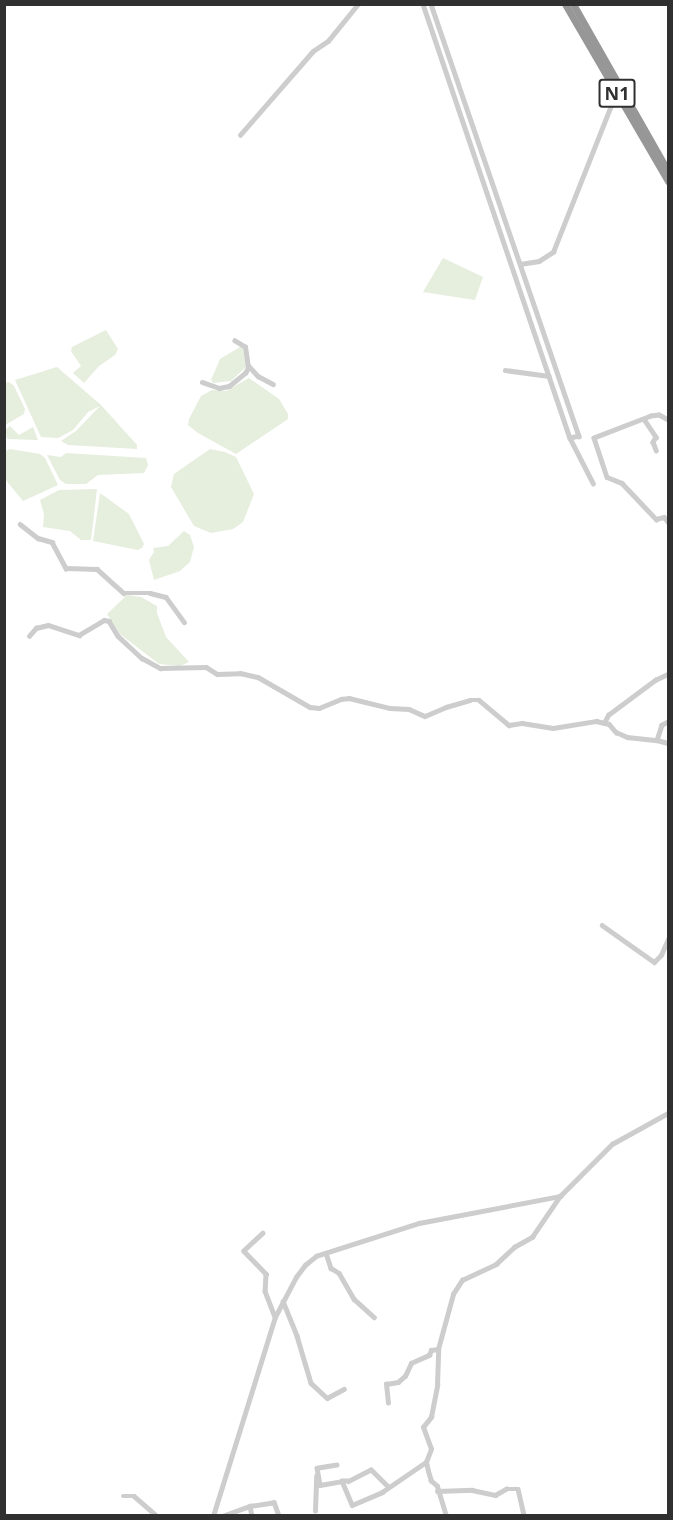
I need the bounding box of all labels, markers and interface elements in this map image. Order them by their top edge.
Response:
road number: N1 [598,78,636,108]

